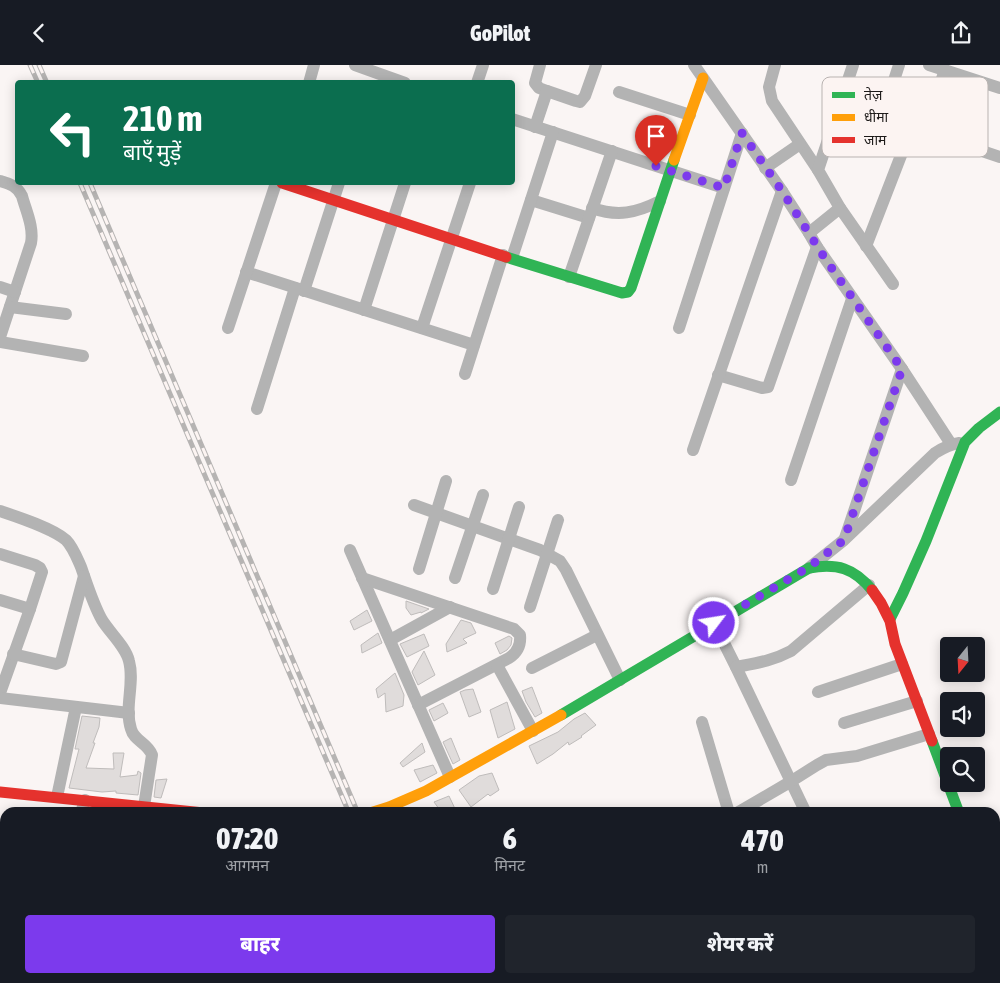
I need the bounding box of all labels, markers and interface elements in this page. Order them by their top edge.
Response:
icon: back [25,19,53,47]
icon: share [947,19,975,47]
text: GoPilot [470,20,530,46]
legend [822,77,988,157]
text: तेज़ [864,86,883,103]
text: 210 m [123,98,202,138]
icon: left [40,100,105,165]
text: धीमा [864,109,889,125]
pin [635,115,677,166]
icon: arrive [642,122,670,150]
text: जाम [864,132,887,148]
text: बाएँ मुड़ें [123,139,181,165]
position arrow [687,596,739,648]
north arrow [940,637,985,683]
map controls [940,637,985,792]
button: sound [940,692,985,737]
button: search [940,747,985,792]
text: 07:20 [216,821,278,855]
text: 6 [503,821,517,855]
text: 470 [741,823,784,857]
text: आगमन [225,856,269,874]
text: मिनट [494,856,525,874]
text: m [757,858,768,876]
button: बाहर [25,915,495,973]
button: शेयर करें [505,915,975,973]

